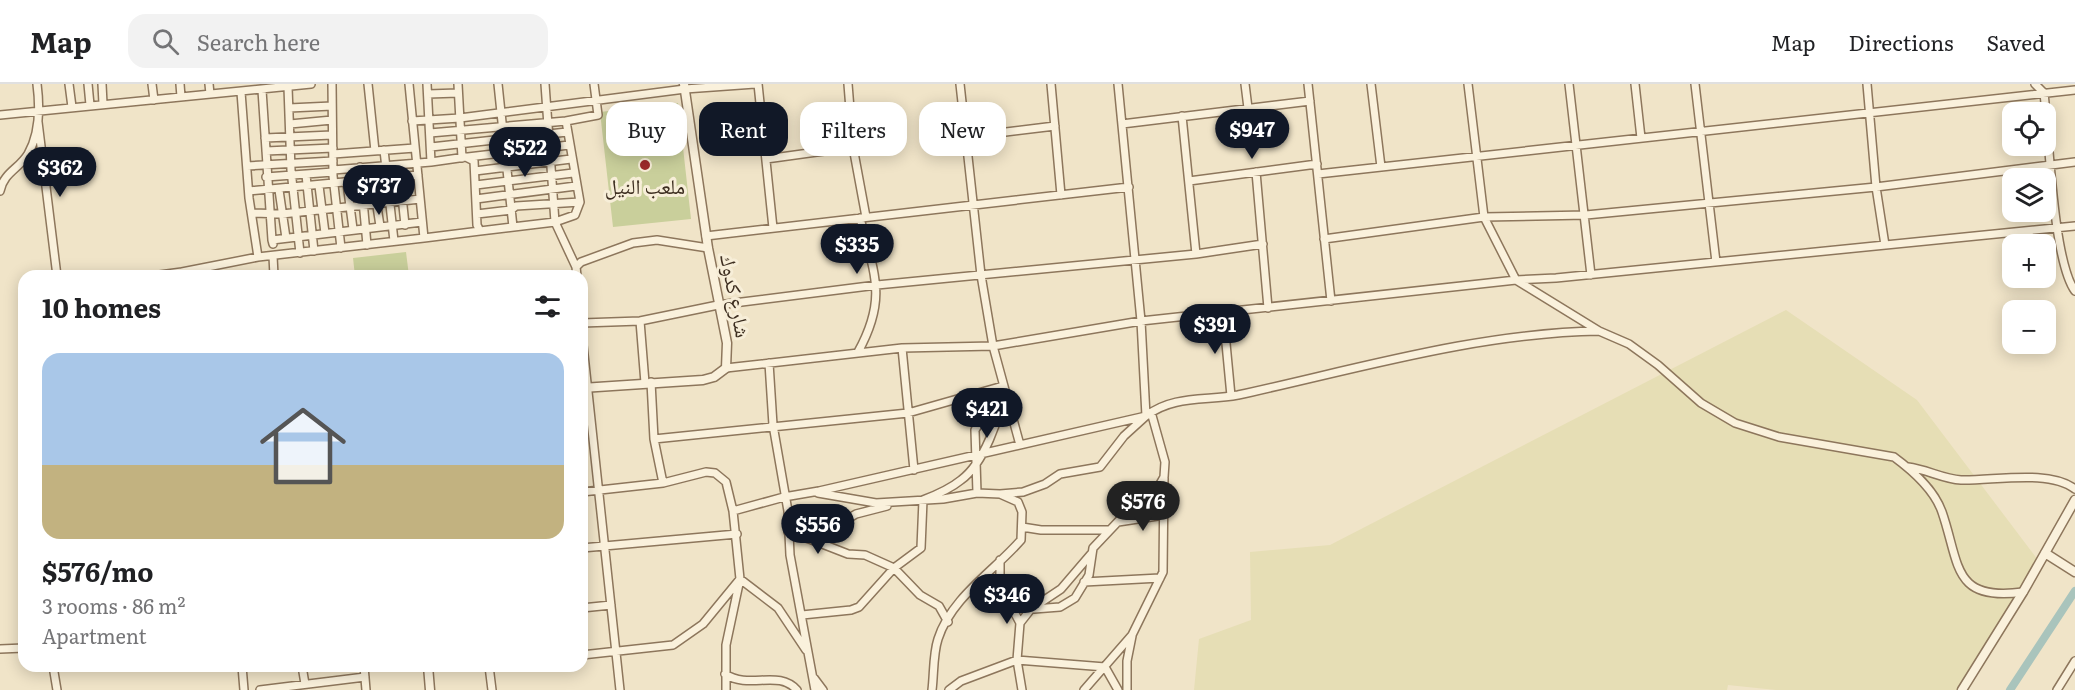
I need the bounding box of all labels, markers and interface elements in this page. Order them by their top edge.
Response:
search box [128,14,548,68]
text: Map [30,20,92,62]
icon: search [149,25,182,58]
text: Search here [197,25,320,58]
text: Map [1771,26,1816,57]
text: Directions [1849,26,1954,57]
text: Saved [1987,26,2045,57]
chip: Buy [606,102,687,156]
chip: Rent [699,102,788,156]
chip: Filters [800,102,907,156]
chip: New [919,102,1006,156]
map controls [2002,102,2056,354]
button: locate [2002,102,2056,156]
pin: $947 [1216,109,1288,160]
text: $947 [1229,113,1275,143]
pin: $522 [489,127,561,178]
text: $522 [503,131,547,161]
pin: $362 [24,147,96,198]
text: $362 [37,151,83,181]
marker: ملعب النيل [638,158,652,172]
pin: $737 [343,165,415,216]
button: layers [2002,168,2056,222]
text: $737 [357,169,401,199]
place label: ملعب النيل [605,169,685,200]
pin: $335 [821,224,893,275]
text: $335 [835,228,879,258]
button: + [2002,234,2056,288]
street label: شارع كدوك [714,251,761,340]
text: 10 homes [42,287,161,326]
icon: filters [531,290,564,323]
button: − [2002,300,2056,354]
pin: $391 [1179,304,1251,355]
text: $391 [1194,308,1236,338]
pin: $421 [951,388,1023,439]
icon: home [249,392,357,500]
text: $421 [966,392,1008,422]
pin: $576 [1107,481,1179,532]
text: $576 [1121,485,1165,515]
pin: $556 [782,504,854,555]
text: $556 [795,508,841,538]
text: $576/mo [42,551,154,590]
pin: $346 [971,574,1043,625]
text: $346 [984,578,1030,608]
text: 3 rooms · 86 m² [42,590,185,620]
text: Apartment [42,620,147,650]

